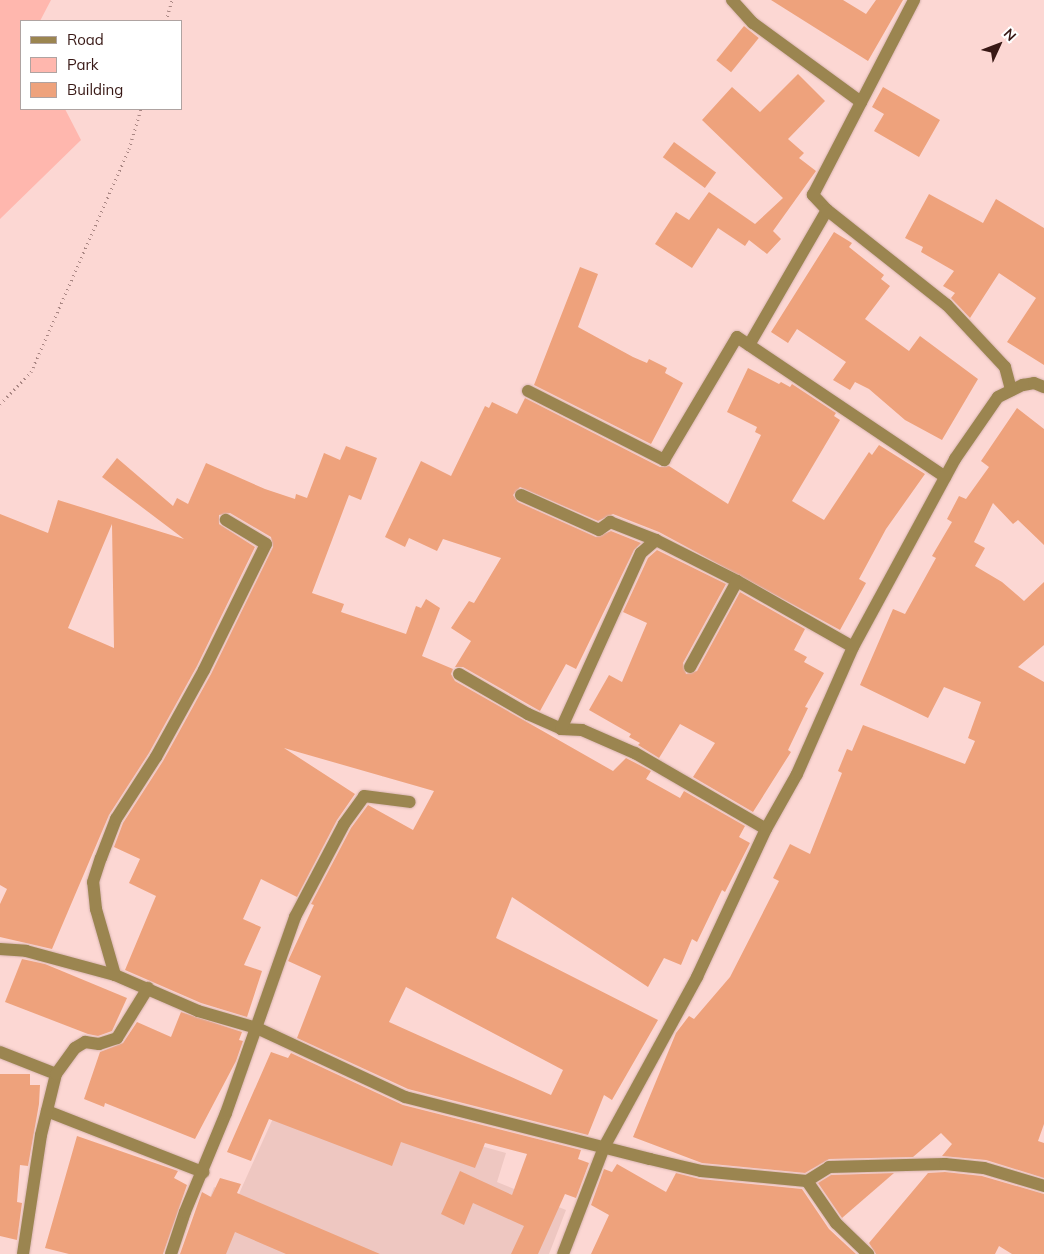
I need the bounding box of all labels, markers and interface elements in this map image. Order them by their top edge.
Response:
legend [20,20,182,110]
north arrow [974,20,1024,70]
text: N [1000,25,1020,45]
text: Road [67,30,104,49]
text: Park [67,55,99,74]
text: Building [67,80,123,99]

